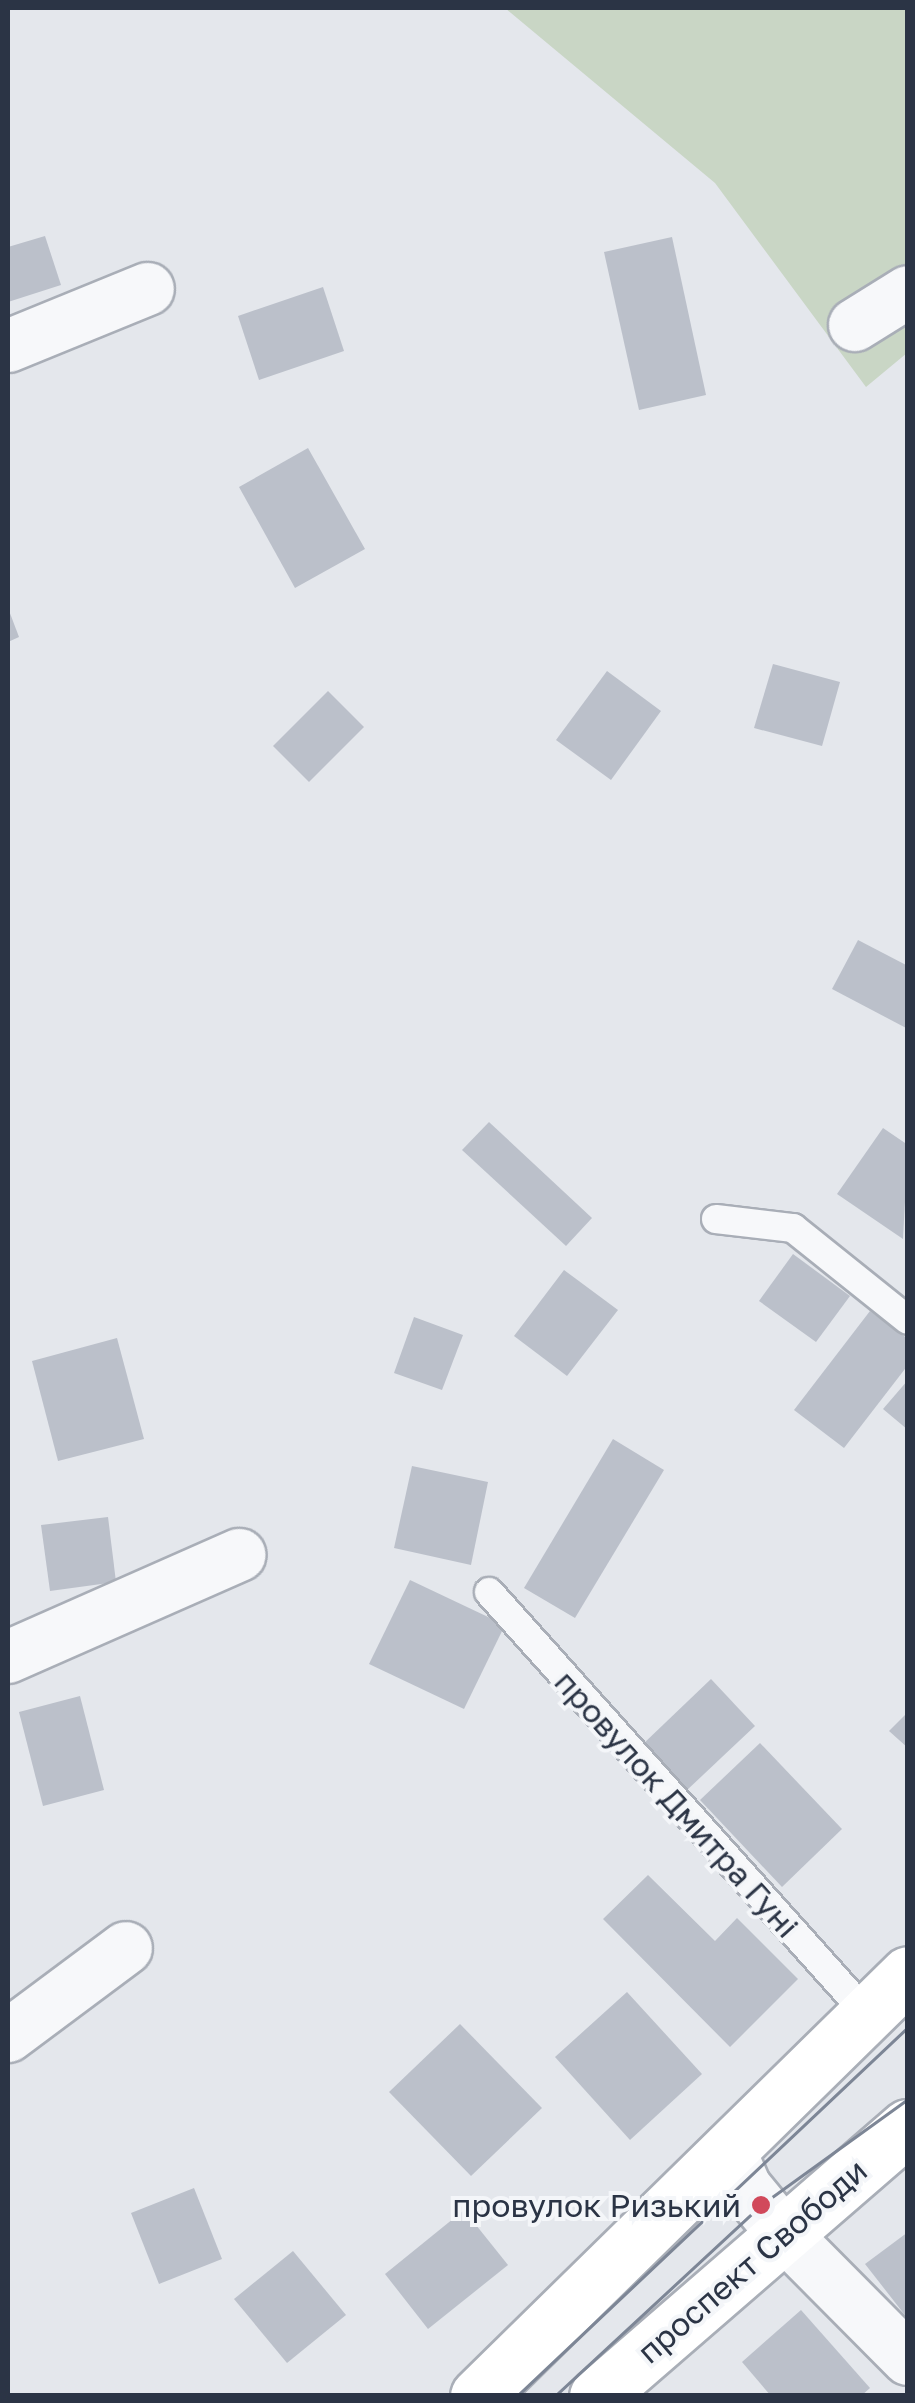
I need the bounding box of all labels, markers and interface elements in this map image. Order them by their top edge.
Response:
street label: провулок Дмитра Гуні [547,1663,807,1945]
street label: проспект Свободи [630,2151,874,2371]
place label: провулок Ризький [452,2186,741,2224]
marker: провулок Ризький [750,2194,772,2216]

